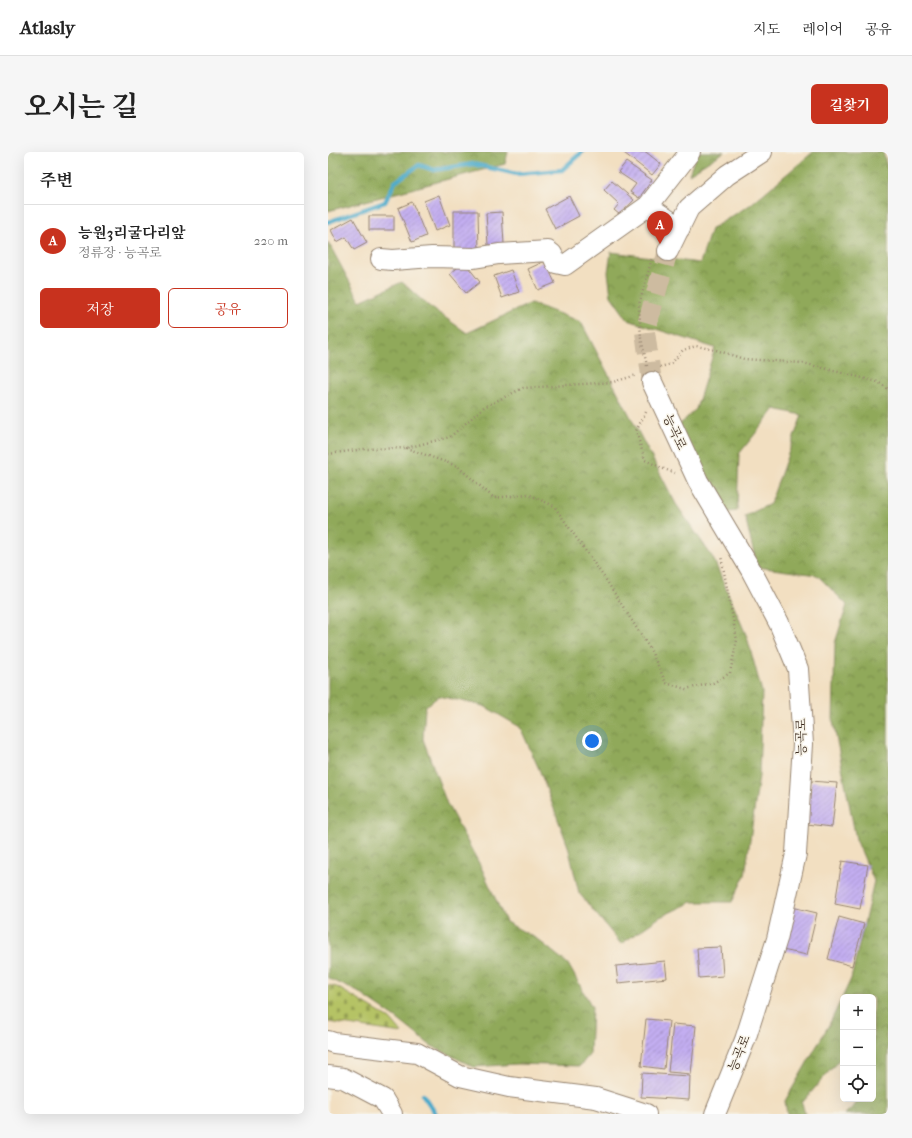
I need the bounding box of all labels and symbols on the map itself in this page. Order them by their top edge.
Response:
pin: A [647,211,673,244]
street label: 능곡로 [660,412,690,453]
street label: 능곡로 [793,718,809,756]
your location [582,731,602,751]
street label: 능곡로 [725,1032,753,1073]

